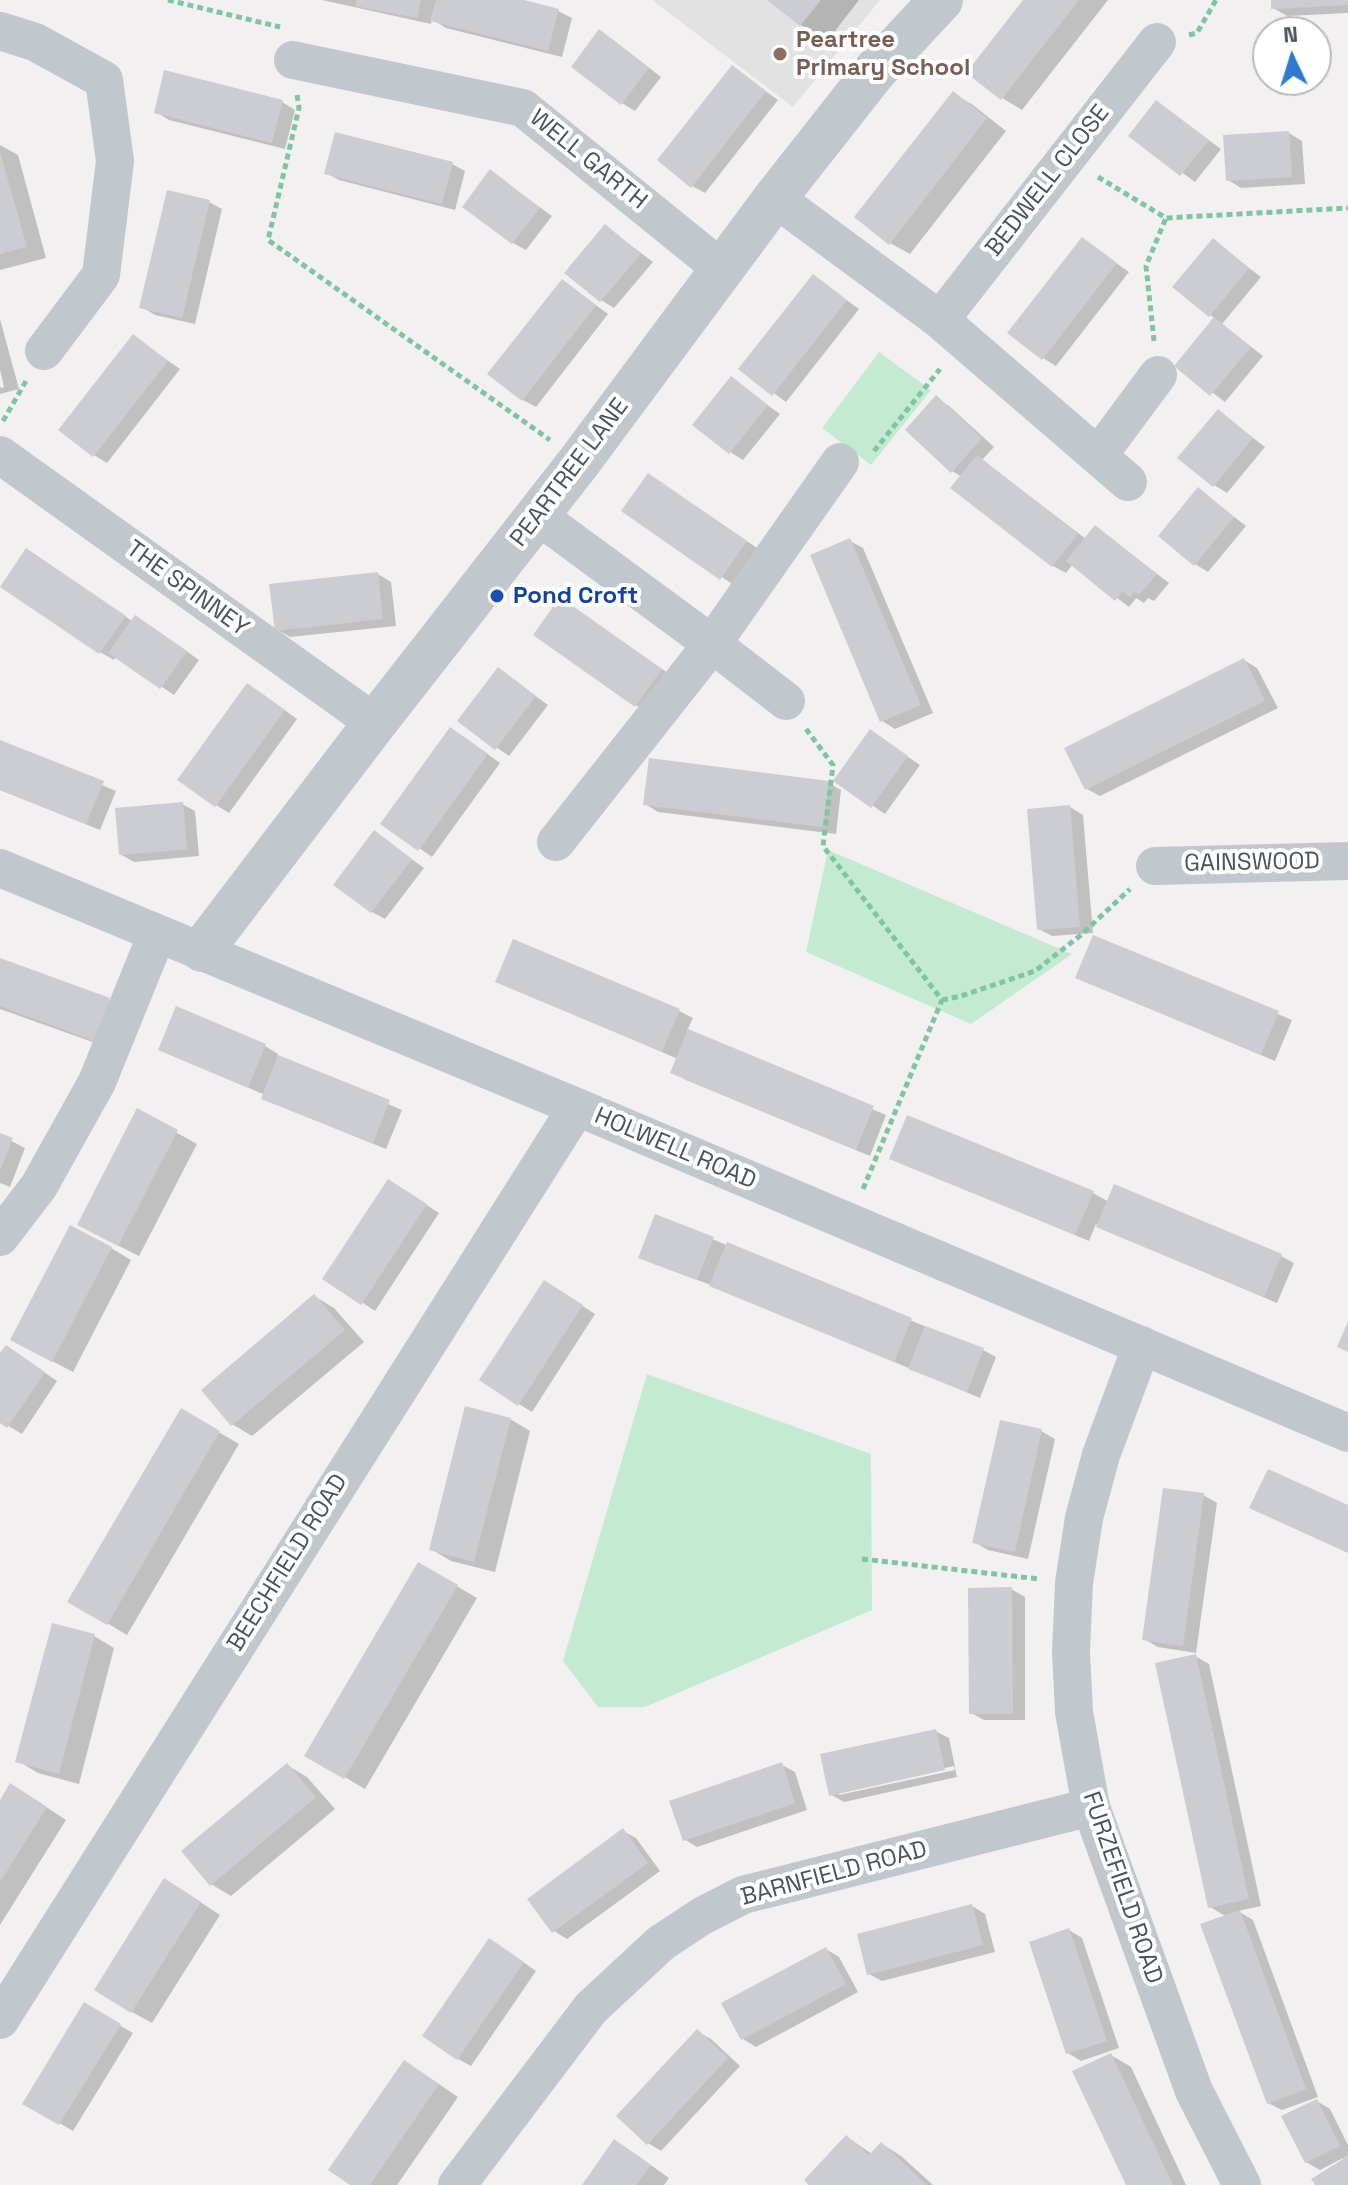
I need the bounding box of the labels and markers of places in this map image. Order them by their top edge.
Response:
place label: Peartree Primary School [796,26,970,82]
marker: Peartree Primary School [771,45,789,63]
place label: Pond Croft [513,582,638,610]
marker: Pond Croft [488,587,506,605]

